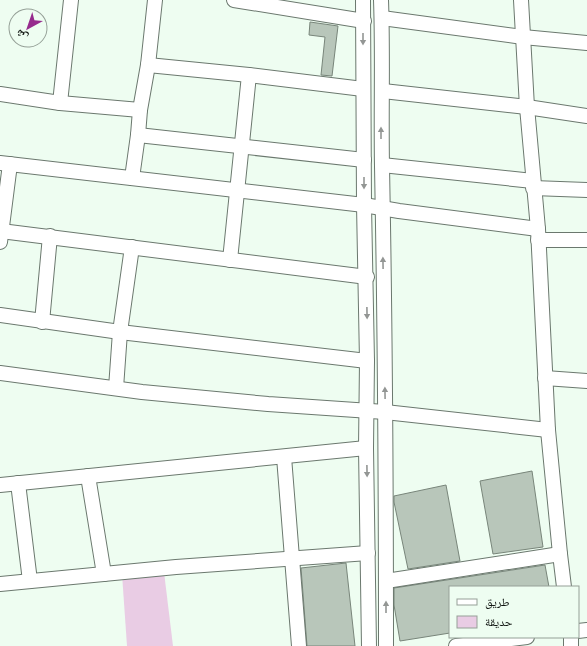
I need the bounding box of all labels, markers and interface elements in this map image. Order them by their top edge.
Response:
north arrow [8,8,48,48]
text: ش [12,26,31,45]
one-way arrow [360,33,366,46]
one-way arrow [378,126,384,139]
one-way arrow [361,177,367,190]
one-way arrow [380,256,386,269]
one-way arrow [364,307,370,320]
one-way arrow [382,386,388,399]
one-way arrow [363,465,370,477]
legend [449,586,579,638]
text: طريق [485,594,510,609]
one-way arrow [383,600,389,613]
text: حديقة [485,614,513,629]

